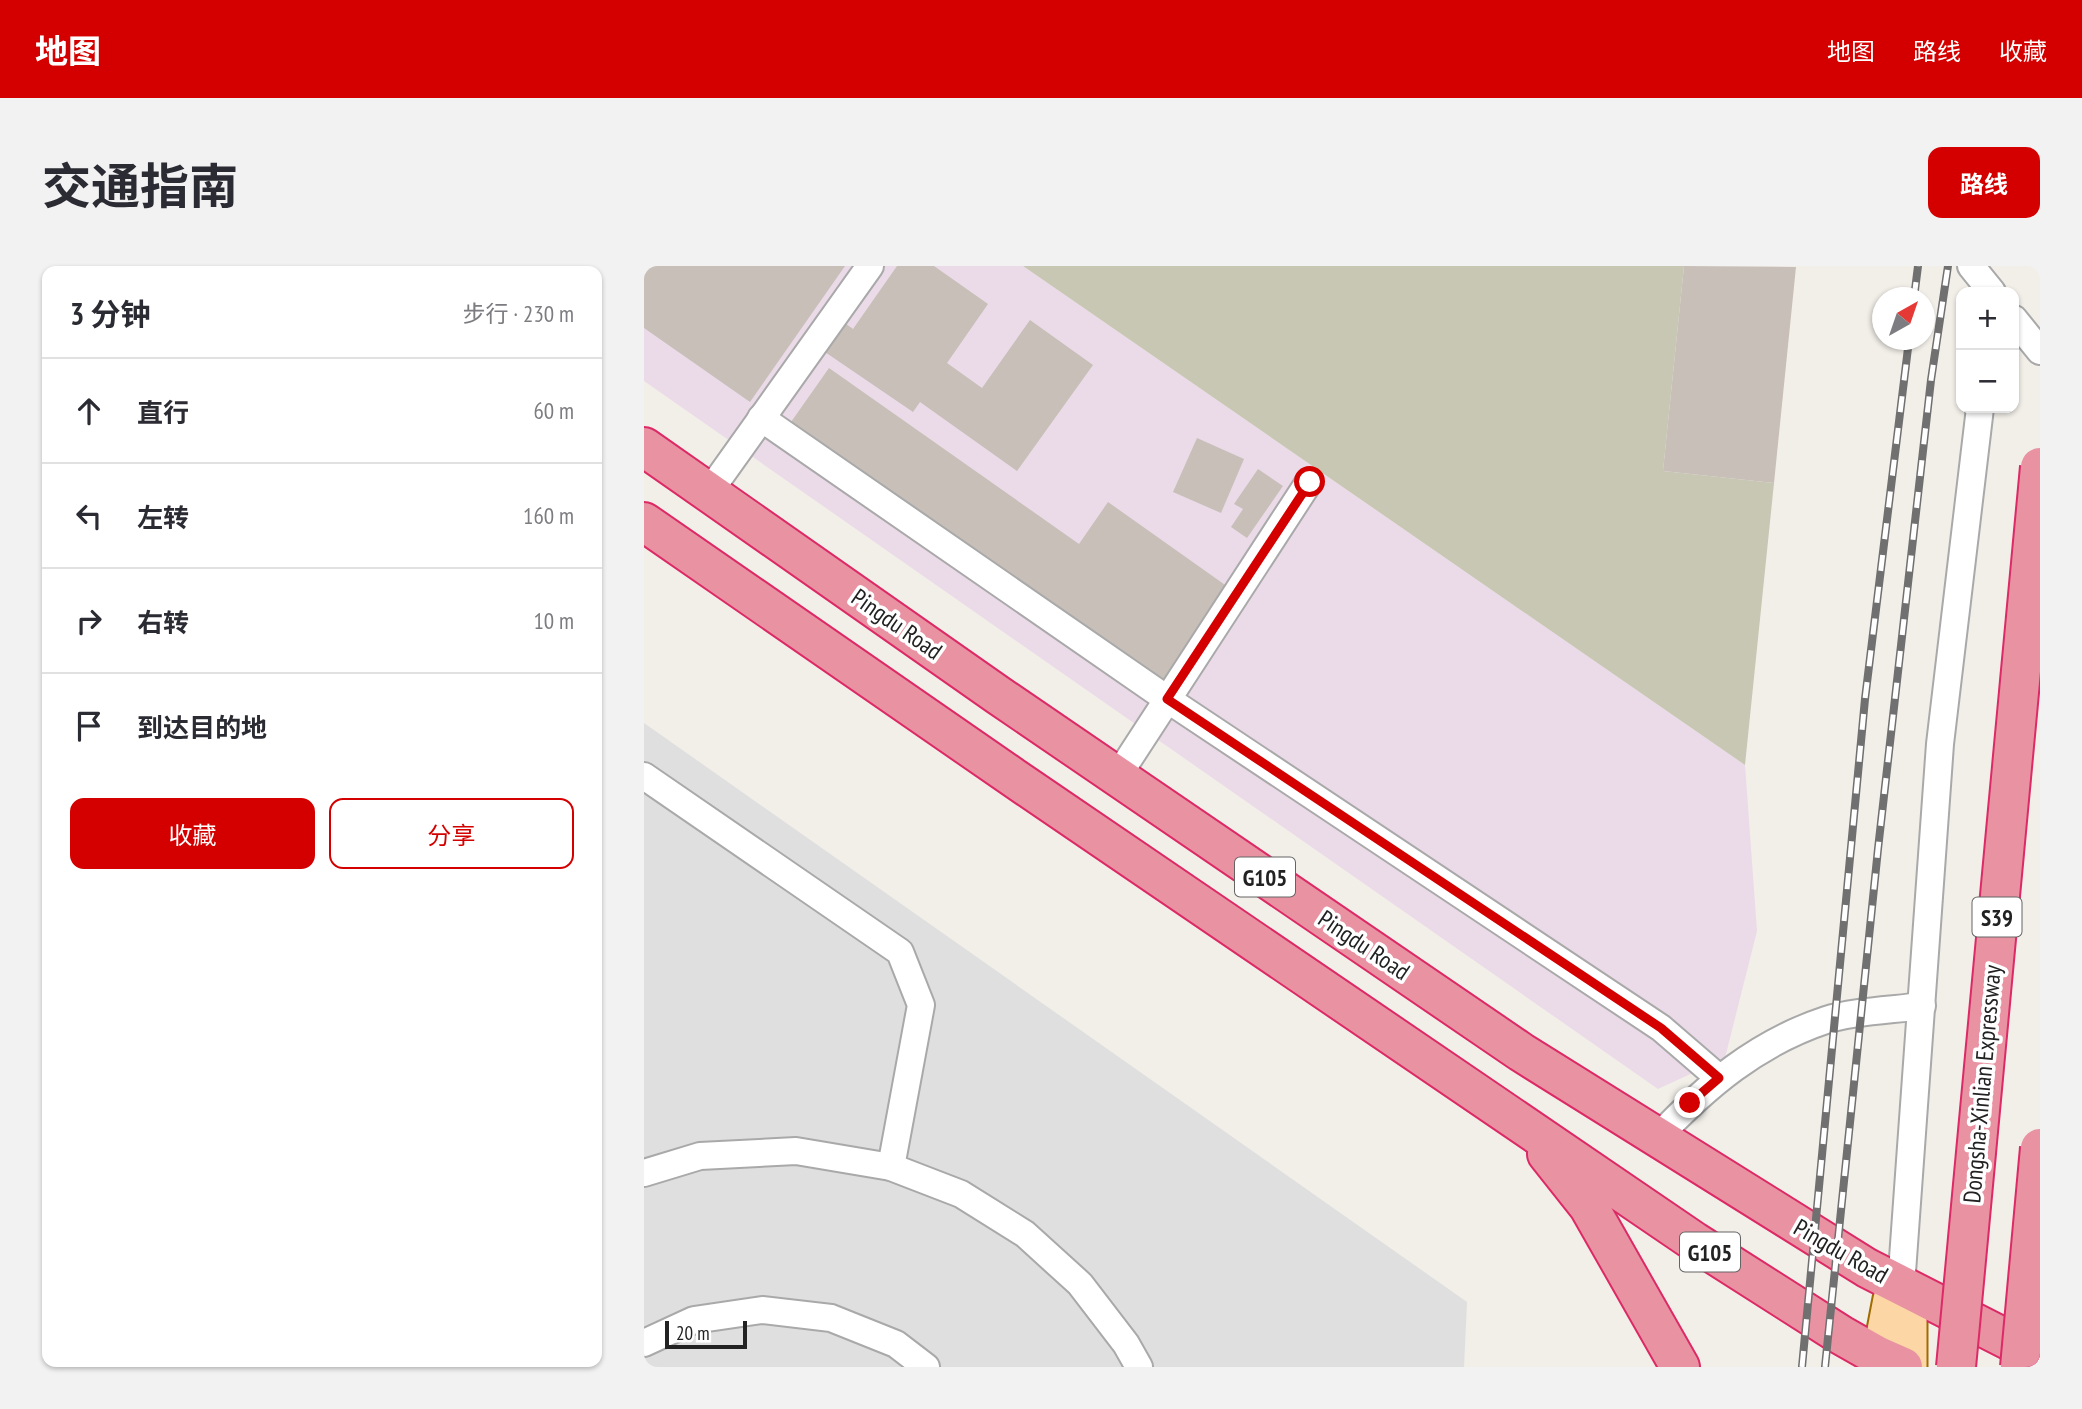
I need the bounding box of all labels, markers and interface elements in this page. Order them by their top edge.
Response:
text: 地图 [35,29,101,72]
text: 地图 [1827,36,1875,67]
text: 路线 [1913,36,1961,67]
text: 收藏 [1999,36,2047,67]
button: 路线 [1928,147,2040,218]
text: 交通指南 [42,154,238,218]
north arrow [1872,287,1935,350]
map controls [1956,287,2019,413]
button: + [1956,287,2019,350]
text: 3 分钟 [70,294,151,333]
text: 步行 · 230 m [462,299,574,328]
button: − [1956,350,2019,413]
icon: ahead [70,392,108,430]
text: 直行 [137,396,189,429]
text: 60 m [533,396,574,425]
route start [1294,466,1325,497]
icon: left [70,497,108,535]
text: 左转 [137,501,189,534]
text: 160 m [523,501,574,530]
street label: Pingdu Road [846,582,948,666]
icon: right [70,602,108,640]
text: 右转 [137,606,189,639]
text: 10 m [533,606,574,635]
icon: arrive [70,707,108,745]
text: 到达目的地 [137,711,267,744]
button: 收藏 [70,798,315,869]
button: 分享 [329,798,574,869]
road number: G105 [1235,858,1295,897]
road number: S39 [1972,898,2022,936]
street label: Pingdu Road [1312,903,1416,987]
street label: Dongsha-Xinlian Expressway [1956,964,2008,1204]
route end [1674,1087,1705,1118]
street label: Pingdu Road [1788,1212,1894,1290]
road number: G105 [1680,1233,1740,1272]
scale bar [665,1318,747,1350]
text: 20 m [676,1321,710,1345]

